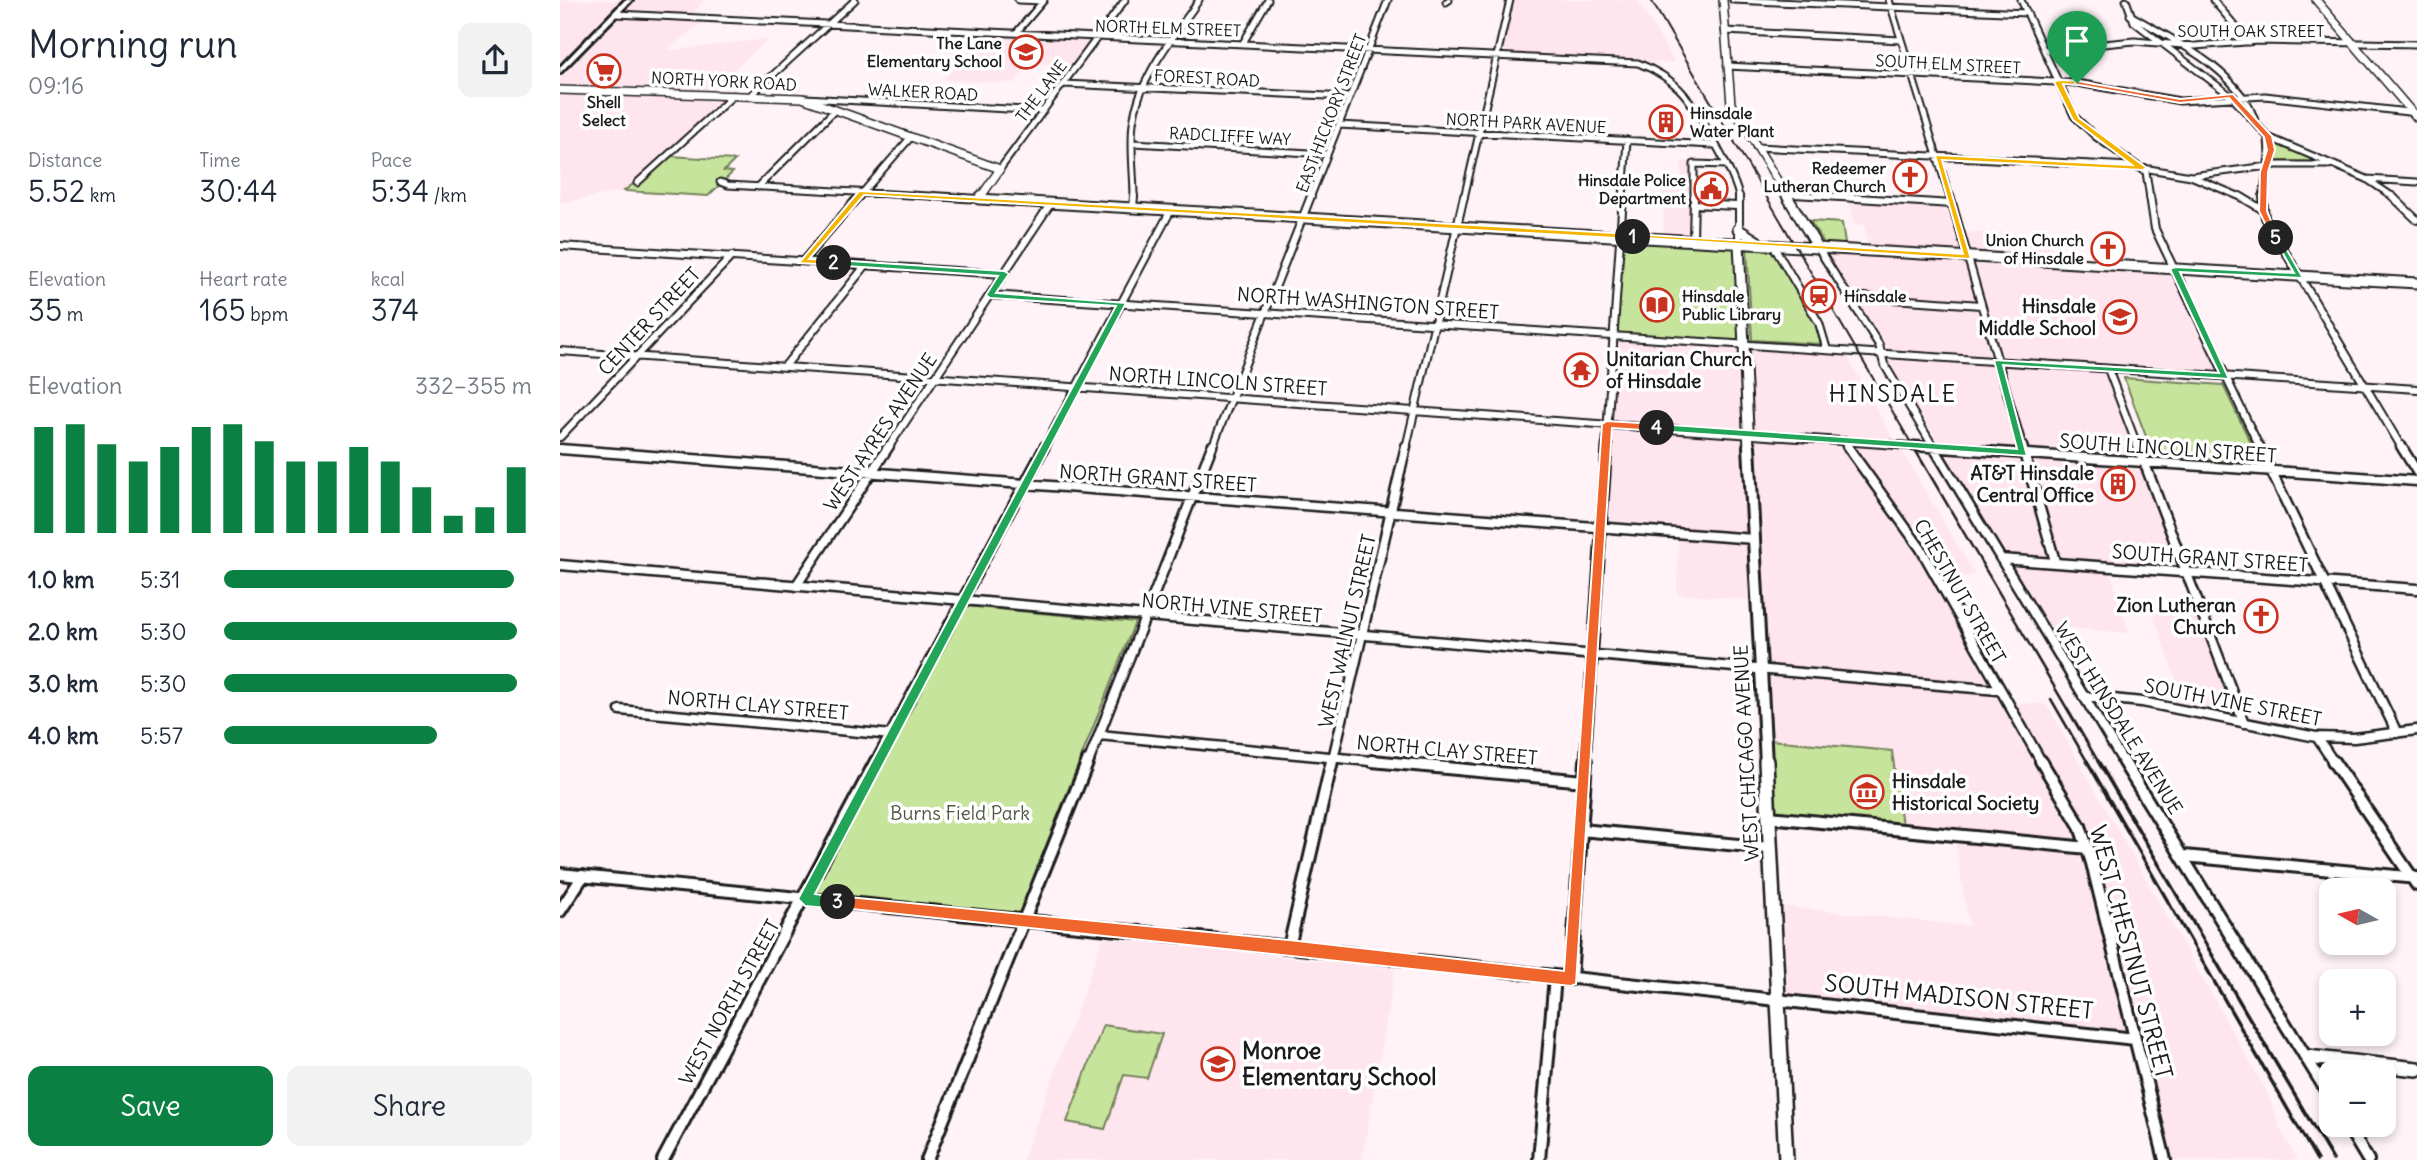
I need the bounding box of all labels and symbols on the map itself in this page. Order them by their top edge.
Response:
pin [2047,11,2107,83]
street label: NORTH ELM STREET [1095,15,1241,41]
street label: SOUTH OAK STREET [2178,21,2324,41]
street label: EAST HICKORY STREET [1291,31,1371,195]
place label: The Lane Elementary School [867,33,1002,72]
school or university icon: The Lane Elementary School [1007,33,1045,71]
street label: SOUTH ELM STREET [1875,50,2021,78]
supermarket icon: Shell Select [585,52,623,90]
street label: THE LANE [1011,56,1071,126]
street label: FOREST ROAD [1154,65,1260,91]
street label: NORTH YORK ROAD [651,67,797,95]
street label: WALKER ROAD [867,79,979,105]
place label: Shell Select [582,92,626,130]
building icon: Hinsdale Water Plant [1647,103,1685,141]
place label: Hinsdale Water Plant [1690,103,1775,141]
street label: NORTH PARK AVENUE [1445,109,1607,137]
street label: RADCLIFFE WAY [1169,123,1292,149]
place label: Redeemer Lutheran Church [1764,158,1886,196]
church icon: Redeemer Lutheran Church [1891,158,1929,196]
place label: Hinsdale Police Department [1578,170,1687,209]
public building icon: Hinsdale Police Department [1692,170,1730,208]
pin: 1 [1616,219,1650,254]
pin: 5 [2258,220,2294,256]
place label: Union Church of Hinsdale [1986,230,2084,268]
church icon: Union Church of Hinsdale [2089,230,2127,268]
pin: 2 [816,246,852,280]
street label: CENTER STREET [593,262,705,380]
station icon: Hinsdale [1800,277,1838,315]
street label: NORTH WASHINGTON STREET [1236,282,1500,324]
library icon: Hinsdale Public Library [1638,286,1676,324]
place label: Hinsdale Public Library [1682,286,1781,325]
place label: Hinsdale [1844,286,1907,306]
place label: Hinsdale Middle School [1978,294,2096,340]
school or university icon: Hinsdale Middle School [2101,298,2139,336]
place label: Unitarian Church of Hinsdale [1606,347,1752,393]
street label: WEST AYRES AVENUE [818,348,942,516]
temple icon: Unitarian Church of Hinsdale [1562,351,1600,389]
street label: NORTH LINCOLN STREET [1108,361,1328,401]
district label: HINSDALE [1829,379,1957,408]
pin: 4 [1640,410,1674,446]
street label: SOUTH LINCOLN STREET [2059,428,2277,468]
street label: NORTH GRANT STREET [1058,459,1258,497]
place label: AT&T Hinsdale Central Office [1971,461,2094,507]
building icon: AT&T Hinsdale Central Office [2099,465,2137,503]
street label: CHESTNUT STREET [1909,514,2011,668]
street label: WEST WALNUT STREET [1313,532,1381,730]
street label: SOUTH GRANT STREET [2111,539,2309,577]
street label: NORTH VINE STREET [1141,588,1323,628]
place label: Zion Lutheran Church [2117,593,2236,639]
church icon: Zion Lutheran Church [2242,597,2280,635]
street label: WEST HINSDALE AVENUE [2050,617,2188,819]
street label: WEST CHICAGO AVENUE [1728,644,1764,862]
street label: SOUTH VINE STREET [2142,673,2324,731]
street label: NORTH CLAY STREET [666,685,850,725]
street label: NORTH CLAY STREET [1355,730,1539,770]
place label: Hinsdale Historical Society [1892,769,2039,815]
museum icon: Hinsdale Historical Society [1848,773,1886,811]
park label: Burns Field Park [890,801,1030,825]
street label: WEST CHESTNUT STREET [2084,822,2179,1082]
north arrow [2319,878,2396,956]
pin: 3 [820,884,856,920]
street label: WEST NORTH STREET [673,915,785,1089]
street label: SOUTH MADISON STREET [1823,968,2095,1025]
place label: Monroe Elementary School [1242,1036,1436,1091]
school or university icon: Monroe Elementary School [1199,1045,1237,1083]

